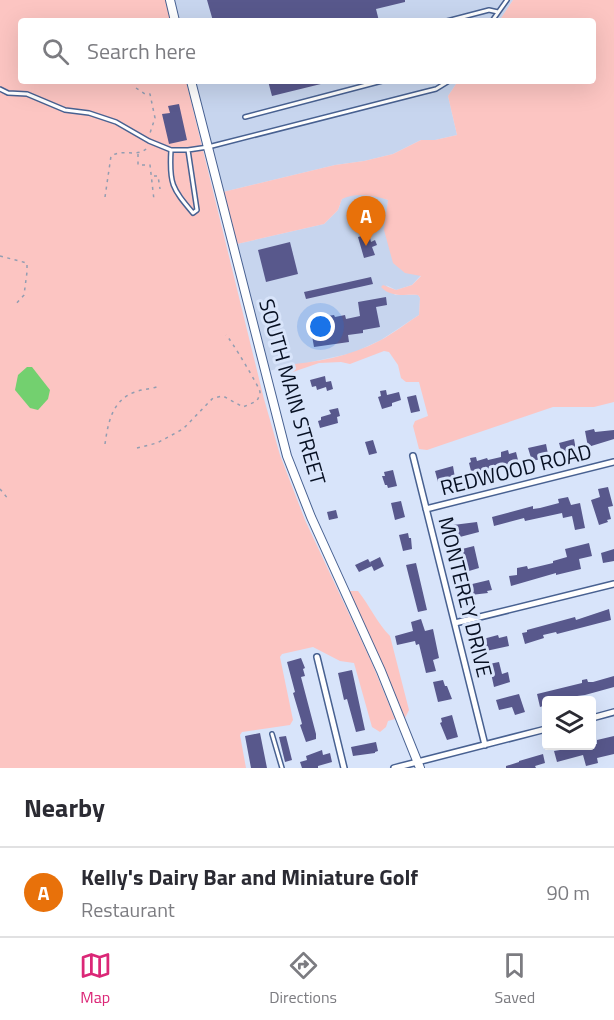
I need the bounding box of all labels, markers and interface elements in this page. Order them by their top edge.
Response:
search box [18,18,596,84]
text: Search here [87,34,196,68]
icon: search [39,35,72,68]
pin: A [346,196,386,246]
street label: SOUTH MAIN STREET [251,295,335,489]
your location [306,312,335,341]
street label: REDWOOD ROAD [437,435,595,503]
street label: MONTEREY DRIVE [431,513,501,680]
map controls [542,696,596,750]
button: layers [542,696,596,750]
text: Nearby [24,788,105,827]
text: Kelly's Dairy Bar and Miniature Golf [81,860,418,894]
text: A [37,877,50,908]
text: 90 m [546,877,590,908]
text: Restaurant [81,894,175,925]
tab: Map [79,949,112,1009]
tab: Directions [269,949,337,1009]
tab: Saved [495,949,535,1009]

